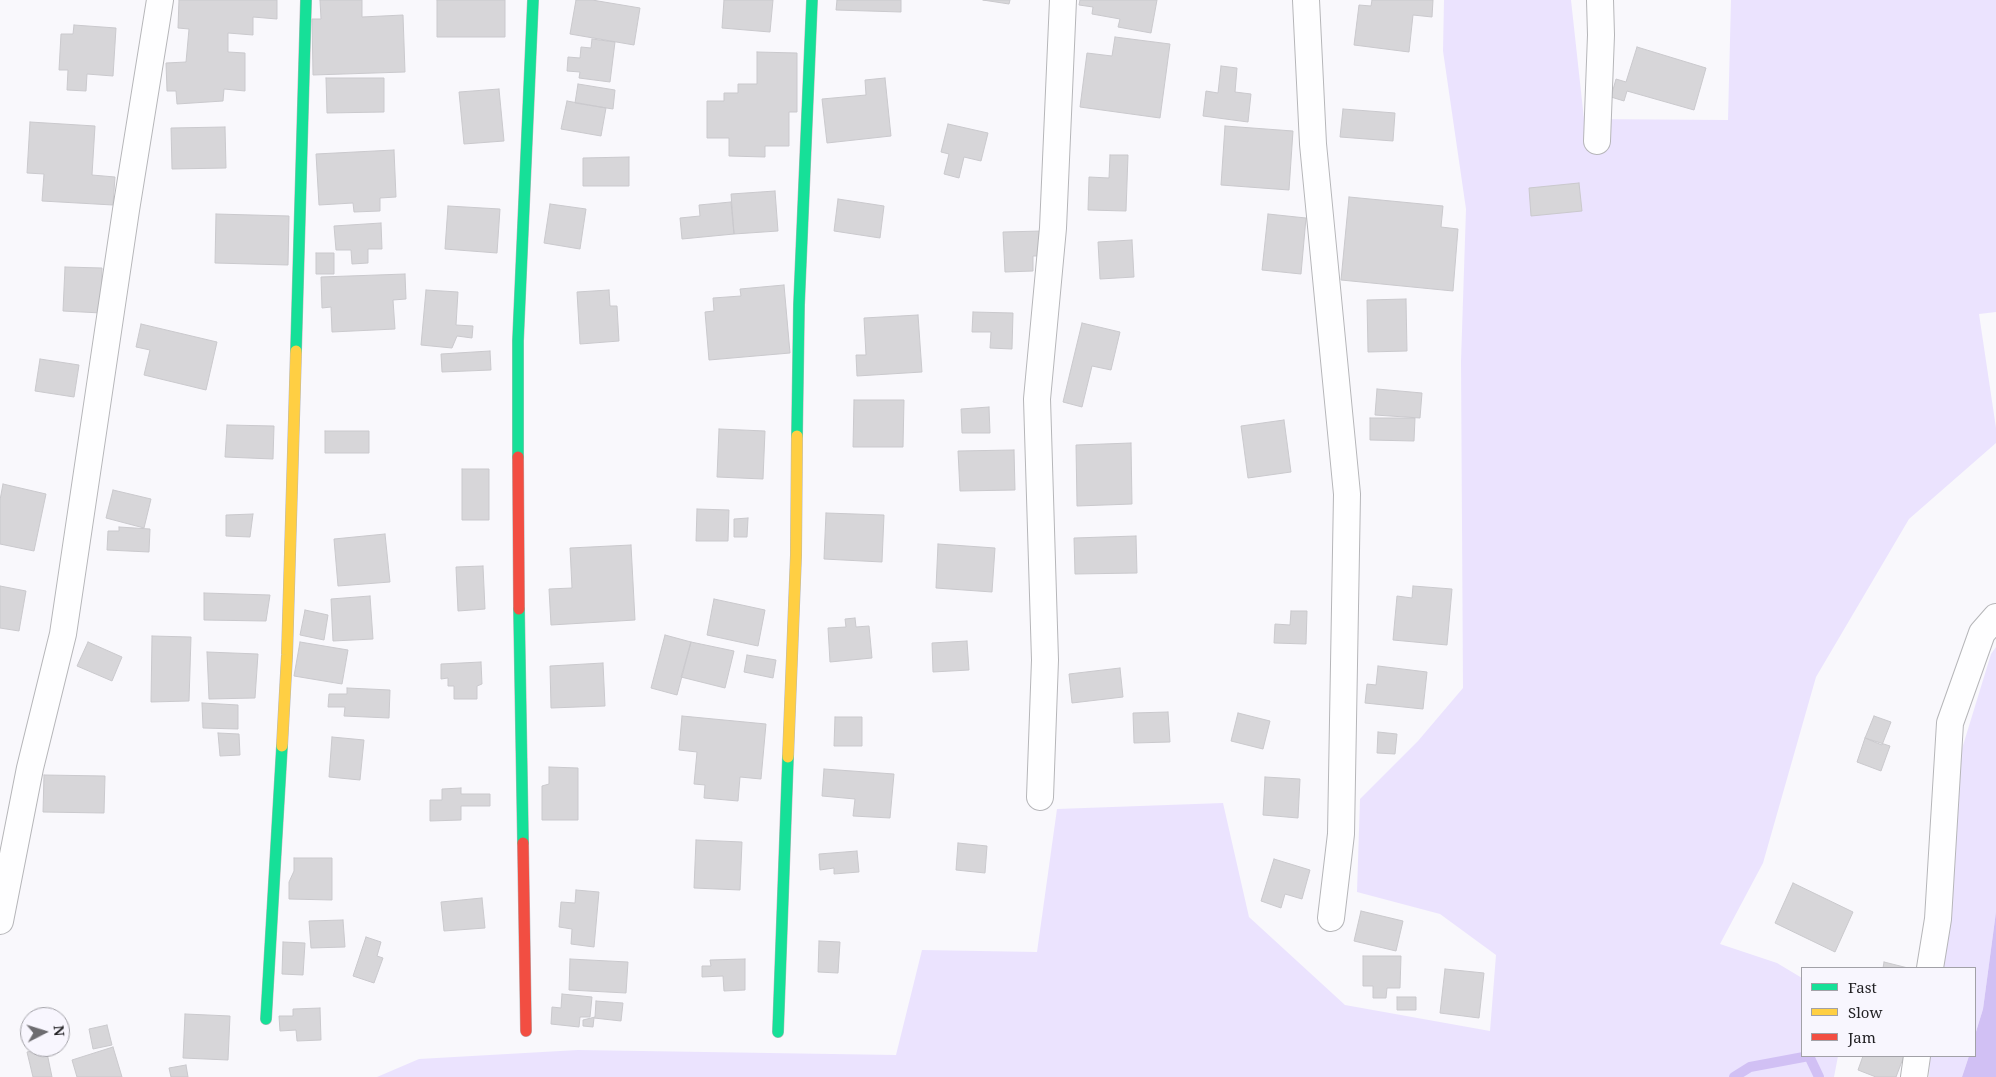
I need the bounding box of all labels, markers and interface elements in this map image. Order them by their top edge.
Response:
legend [1801,967,1976,1057]
text: Fast [1848,977,1877,997]
text: Slow [1848,1002,1882,1022]
north arrow [20,1007,70,1057]
text: N [49,1024,69,1037]
text: Jam [1848,1027,1876,1047]

